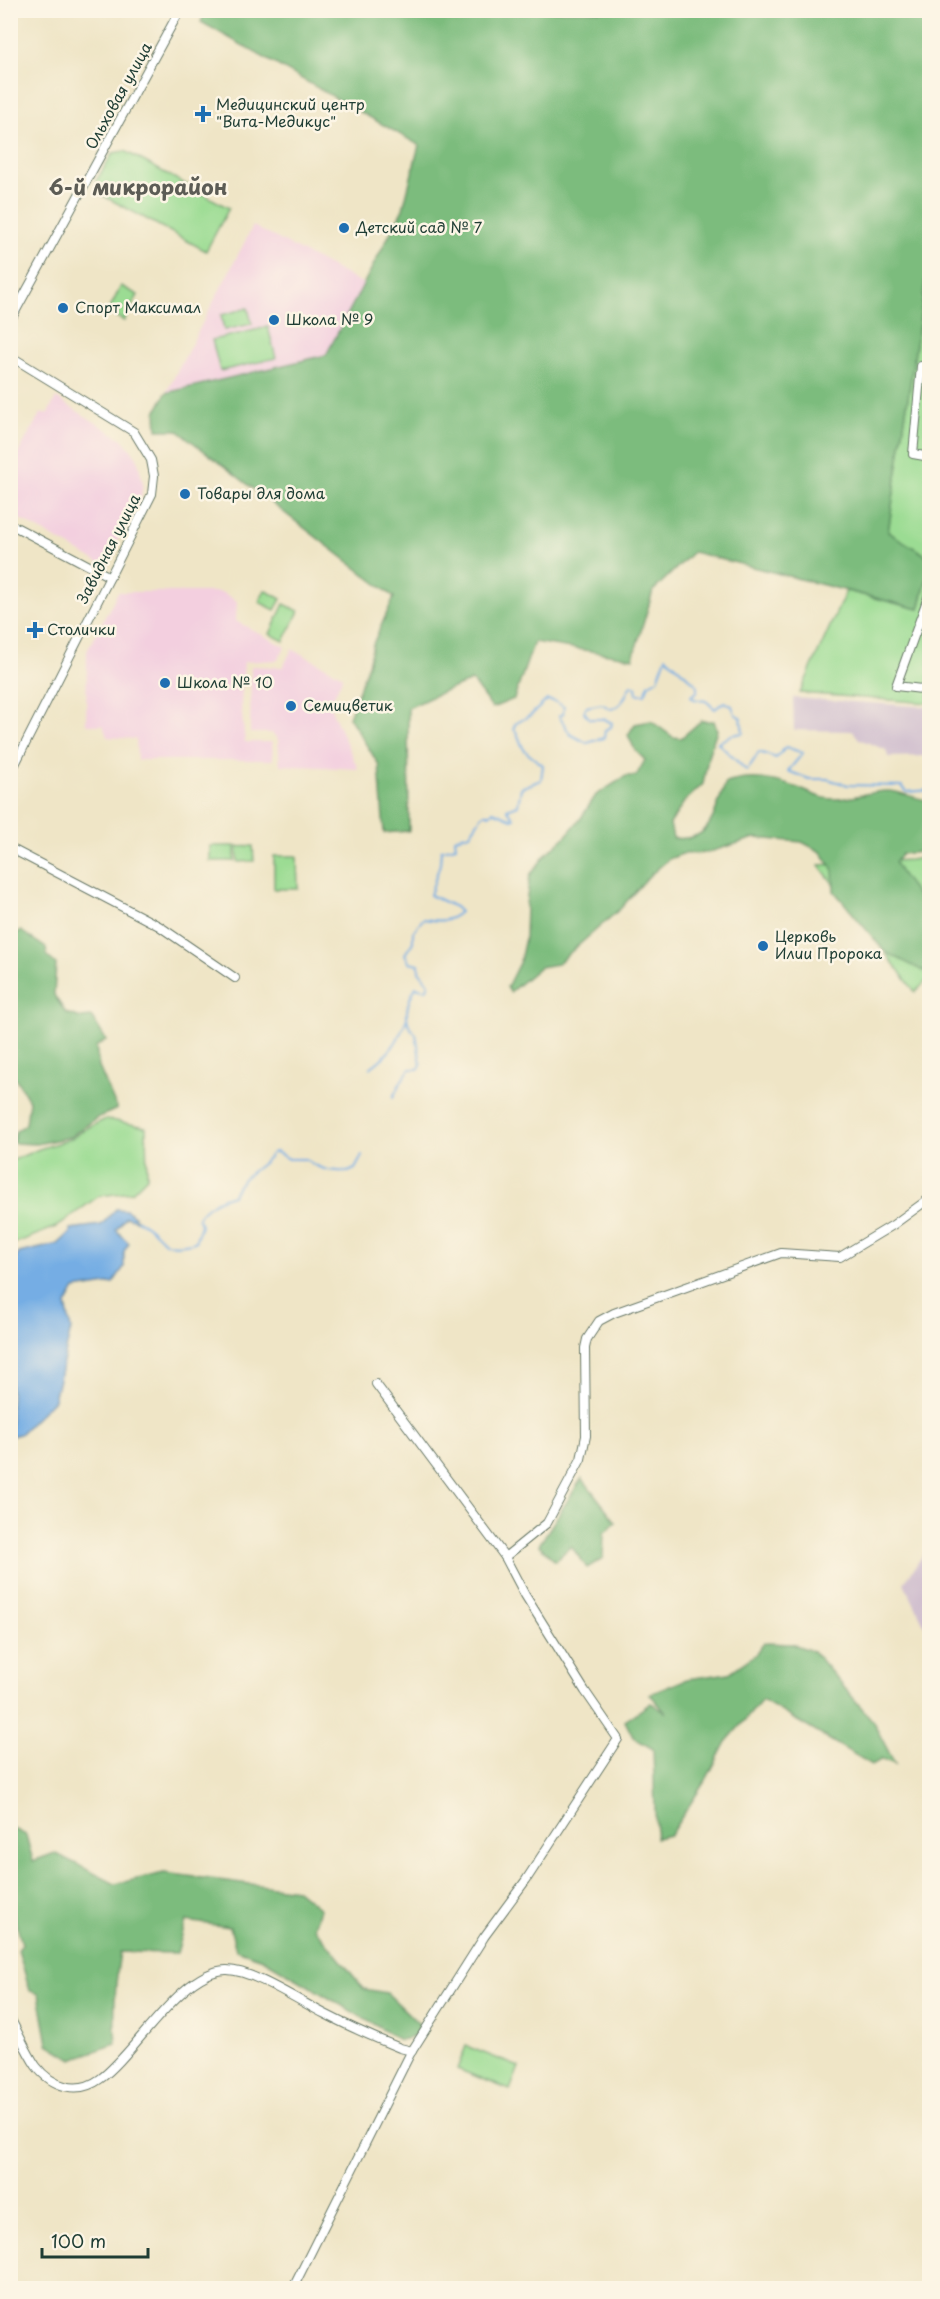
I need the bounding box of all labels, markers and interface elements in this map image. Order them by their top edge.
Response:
street label: Ольховая улица [79,37,157,153]
place label: Медицинский центр "Вита-Медикус" [216,92,365,132]
marker: Медицинский центр "Вита-Медикус" [194,105,212,123]
district label: 6-й микрорайон [49,170,227,202]
place label: Детский сад № 7 [355,215,483,238]
marker: Детский сад № 7 [337,221,351,235]
place label: Спорт Максимал [75,295,201,318]
marker: Спорт Максимал [56,301,70,315]
place label: Школа № 9 [286,307,374,330]
marker: Школа № 9 [267,313,281,327]
place label: Товары для дома [197,481,326,504]
marker: Товары для дома [178,487,192,501]
street label: Завидная улица [70,489,146,607]
place label: Столички [47,617,116,640]
marker: Столички [28,623,42,637]
place label: Школа № 10 [177,670,273,693]
marker: Школа № 10 [158,676,172,690]
place label: Семицветик [303,693,393,716]
marker: Семицветик [284,699,298,713]
place label: Церковь Илии Пророка [775,924,883,964]
marker: Церковь Илии Пророка [756,939,770,953]
scale bar [42,2221,148,2259]
text: 100 m [51,2227,106,2254]

